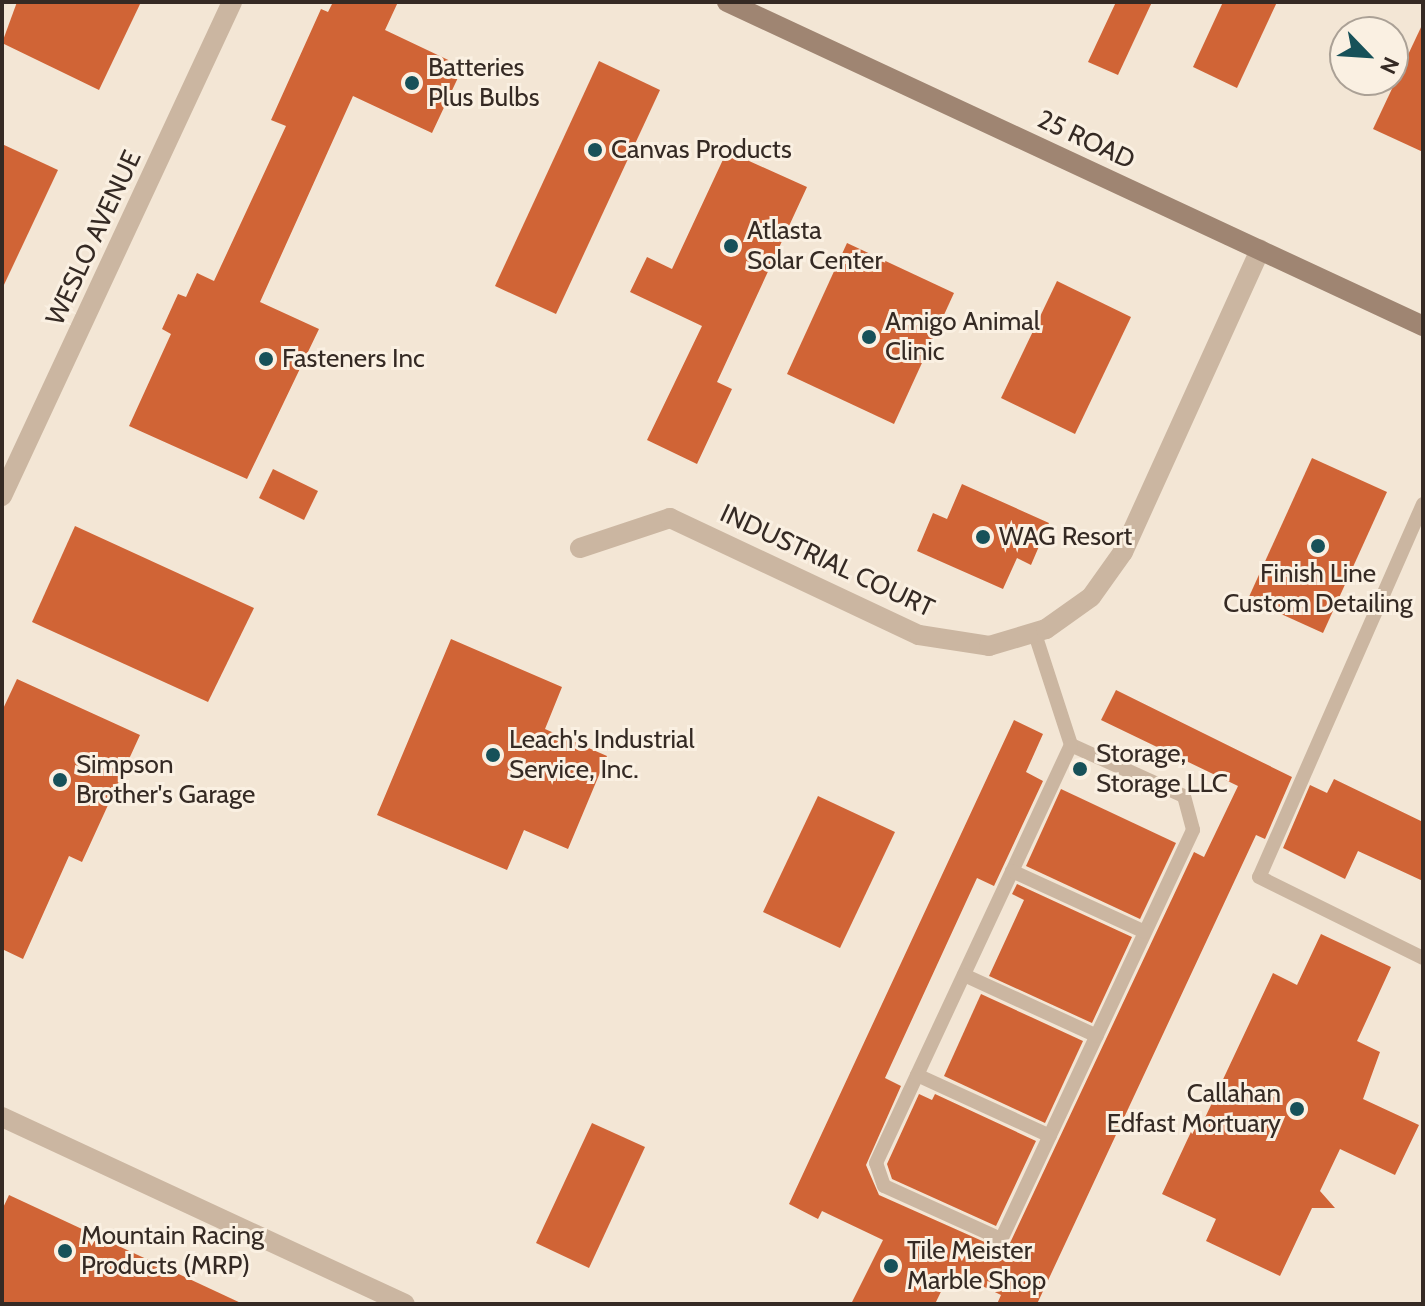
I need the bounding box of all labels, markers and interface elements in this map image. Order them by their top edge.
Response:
north arrow [1329,16,1409,96]
place label: Batteries Plus Bulbs [428,52,539,114]
text: N [1374,53,1405,78]
marker: Batteries Plus Bulbs [403,74,421,92]
street label: 25 ROAD [1032,104,1140,176]
place label: Canvas Products [611,134,792,166]
marker: Canvas Products [586,141,604,159]
street label: WESLO AVENUE [40,146,148,330]
place label: Atlasta Solar Center [747,215,883,276]
marker: Atlasta Solar Center [722,237,740,255]
place label: Amigo Animal Clinic [885,306,1040,368]
marker: Amigo Animal Clinic [860,328,878,346]
place label: Fasteners Inc [282,343,425,375]
marker: Fasteners Inc [257,350,275,368]
street label: INDUSTRIAL COURT [715,498,939,624]
place label: WAG Resort [999,521,1132,553]
marker: WAG Resort [974,528,992,546]
marker: Finish Line Custom Detailing [1309,537,1327,555]
place label: Finish Line Custom Detailing [1223,558,1413,620]
place label: Leach's Industrial Service, Inc. [509,724,695,786]
place label: Storage, Storage LLC [1096,738,1228,800]
marker: Leach's Industrial Service, Inc. [484,746,502,764]
place label: Simpson Brother's Garage [76,749,255,810]
marker: Storage, Storage LLC [1071,760,1089,778]
marker: Simpson Brother's Garage [51,771,69,789]
place label: Callahan Edfast Mortuary [1107,1078,1281,1140]
marker: Callahan Edfast Mortuary [1288,1100,1306,1118]
place label: Mountain Racing Products (MRP) [81,1220,264,1282]
place label: Tile Meister Marble Shop [907,1235,1046,1296]
marker: Mountain Racing Products (MRP) [56,1242,74,1260]
marker: Tile Meister Marble Shop [882,1257,900,1275]

